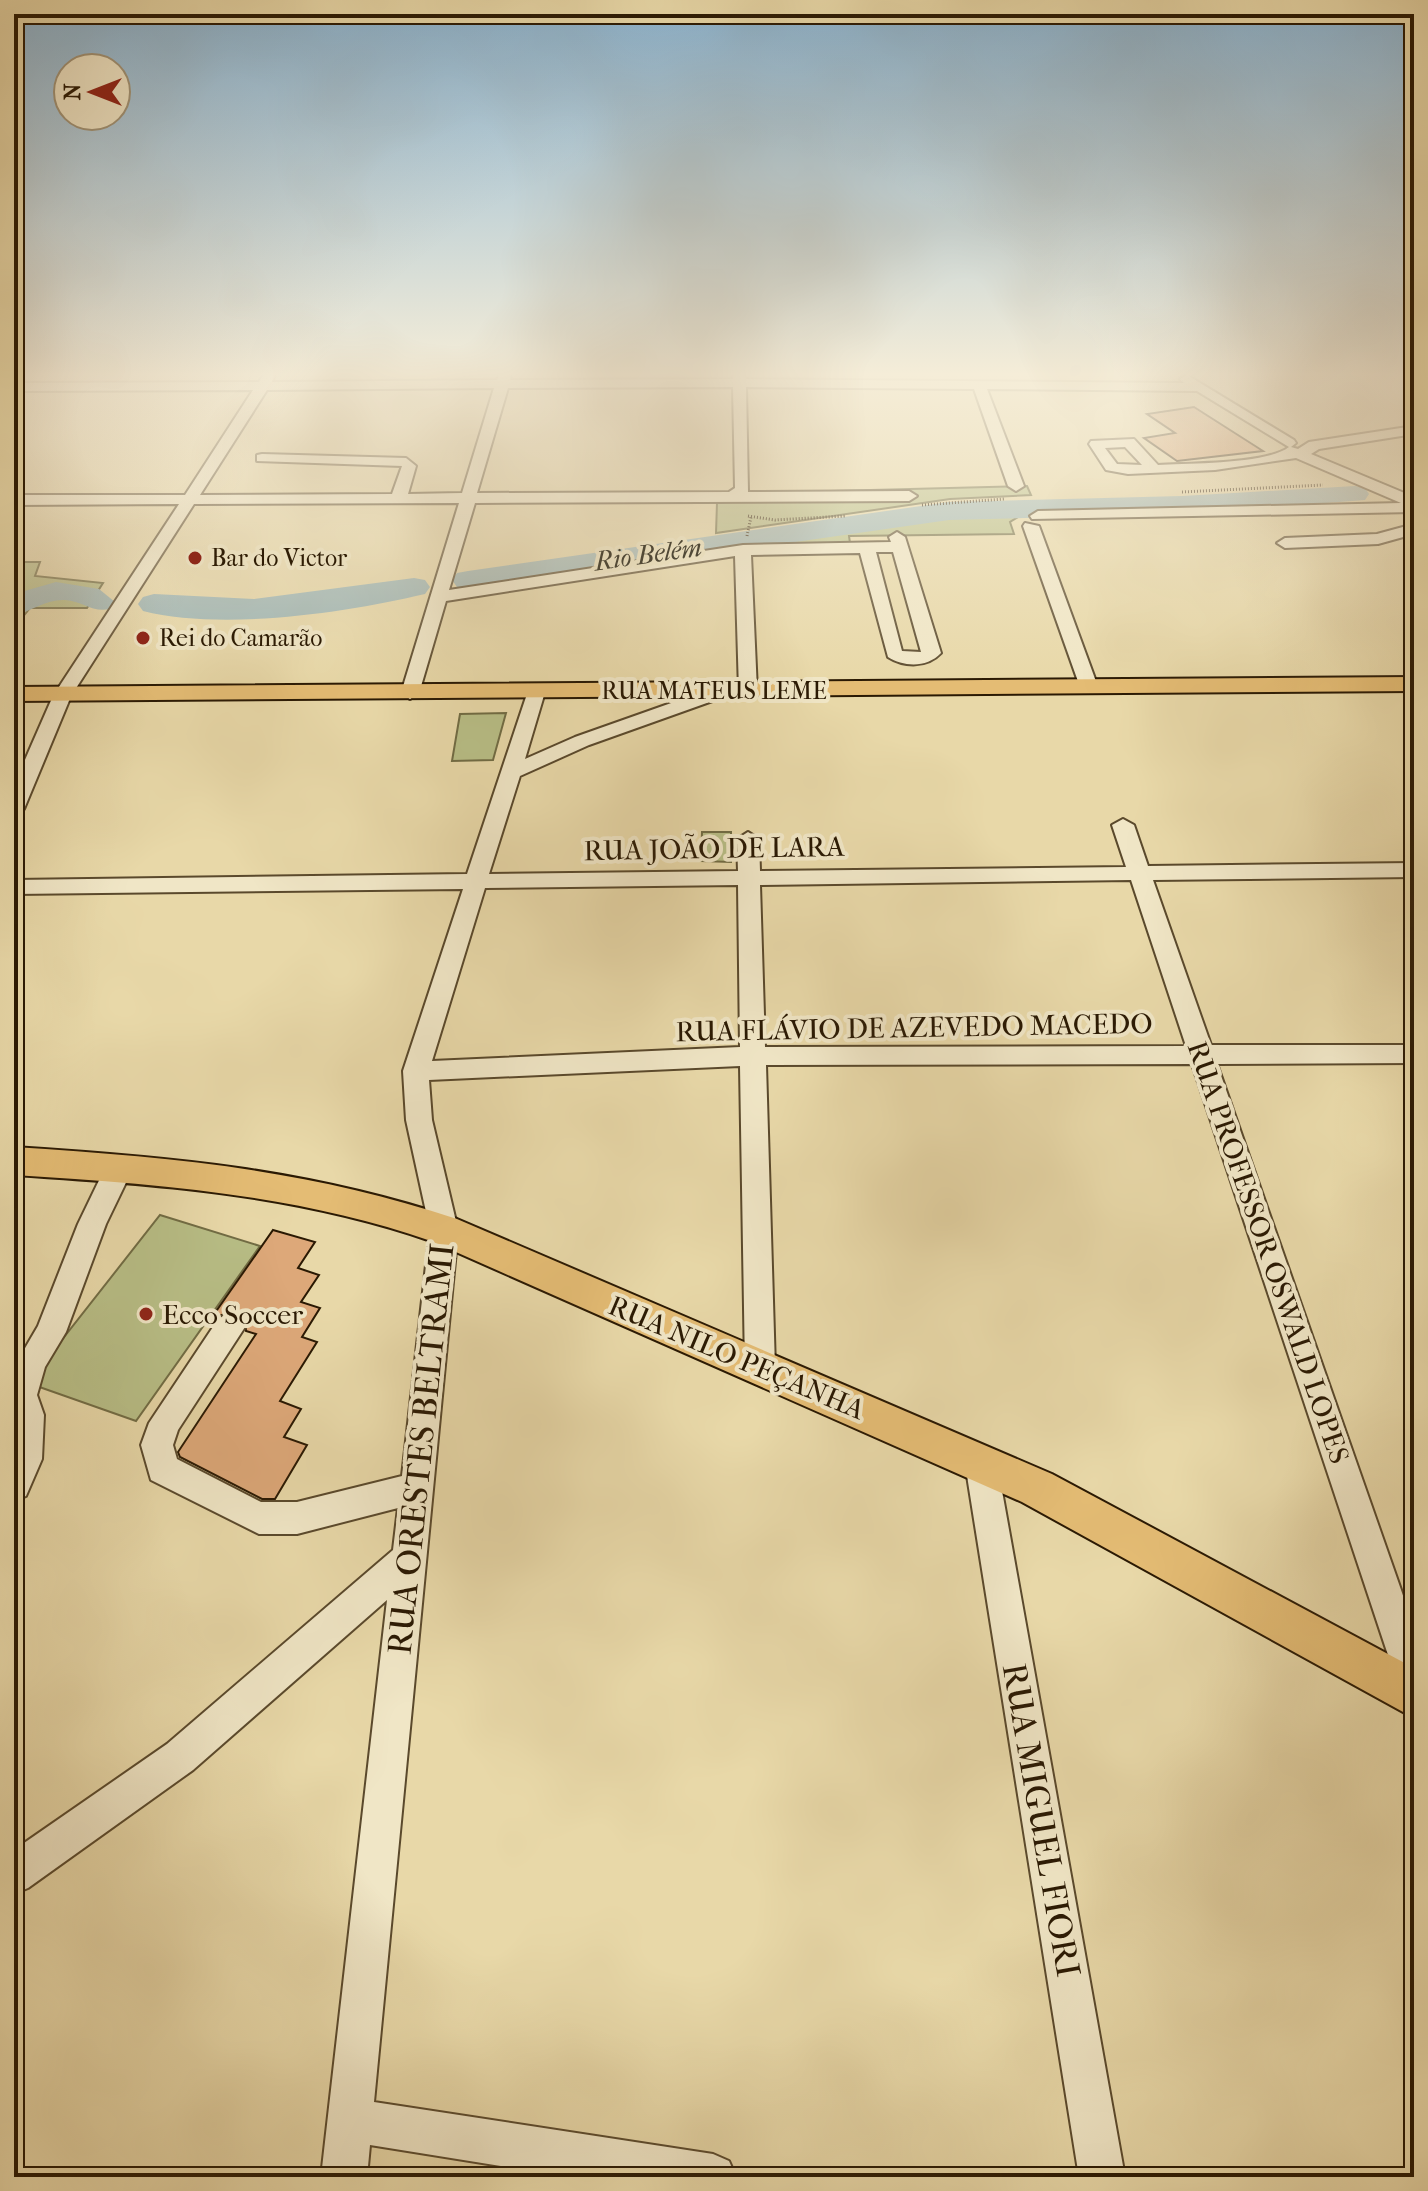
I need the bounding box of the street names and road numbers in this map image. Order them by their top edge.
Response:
street label: RUA MATEUS LEME [601,677,827,705]
street label: RUA JOÃO DE LARA [583,830,846,867]
street label: RUA FLÁVIO DE AZEVEDO MACEDO [675,1007,1153,1048]
street label: RUA PROFESSOR OSWALD LOPES [1181,1037,1356,1468]
street label: RUA ORESTES BELTRAMI [380,1242,462,1657]
street label: RUA NILO PEÇANHA [604,1289,871,1427]
street label: RUA MIGUEL FIORI [994,1660,1088,1980]

